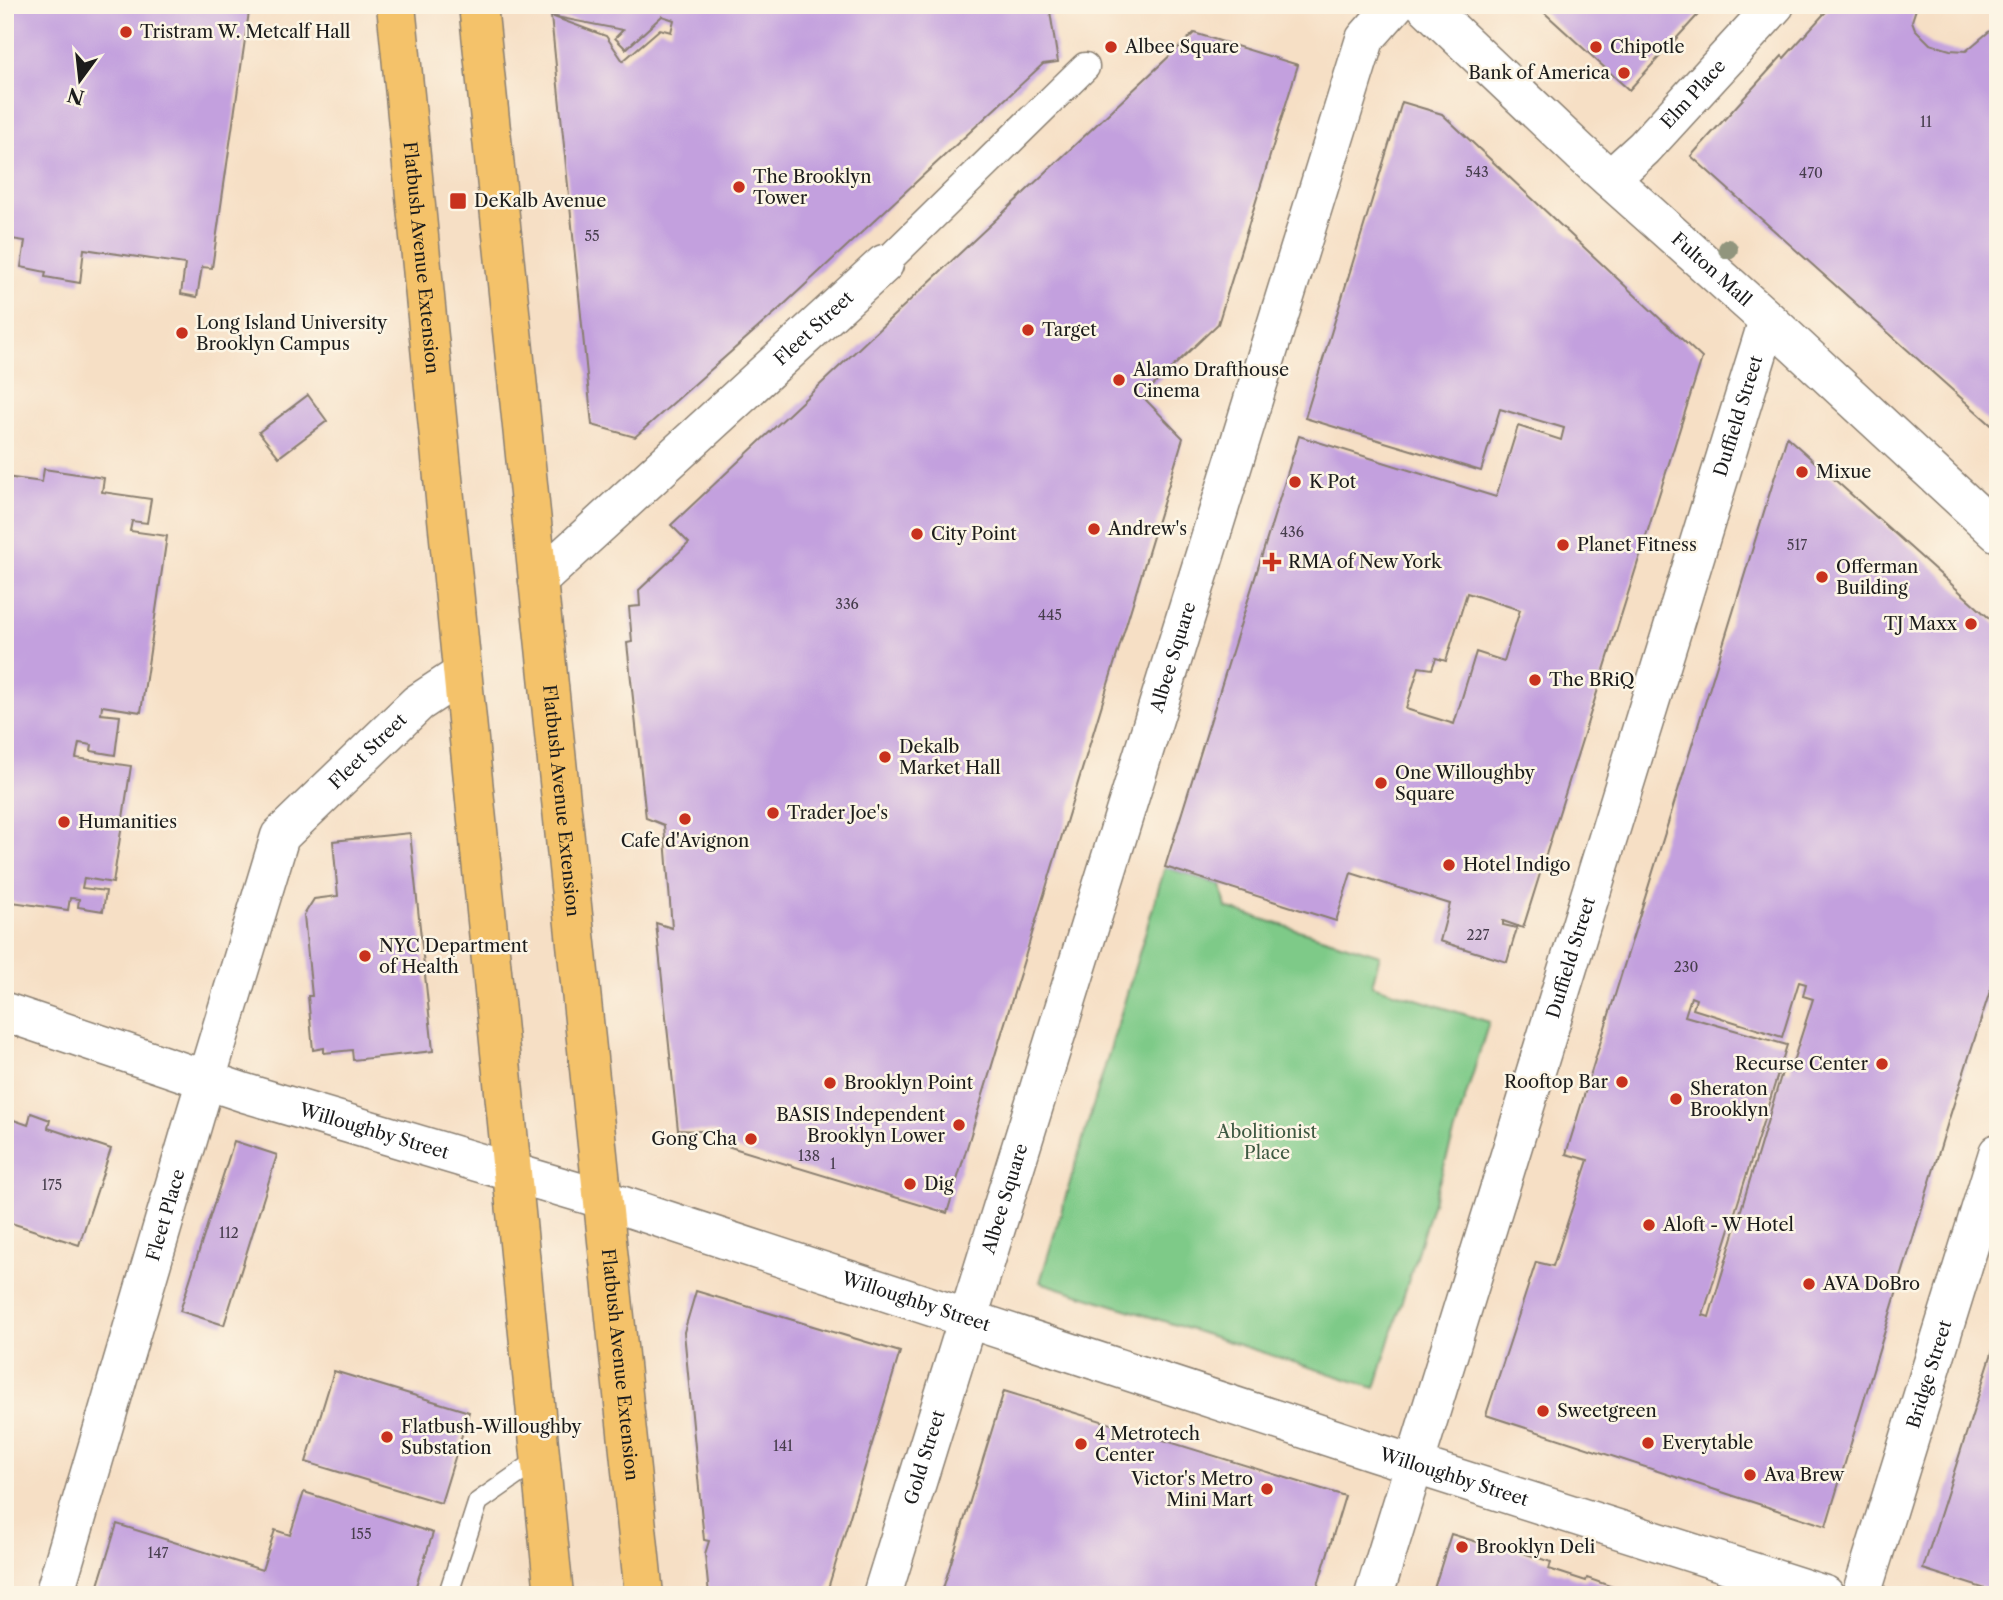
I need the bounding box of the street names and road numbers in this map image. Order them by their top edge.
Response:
street label: Elm Place [1656,55,1730,133]
street label: Flatbush Avenue Extension [399,141,444,375]
street label: Fulton Mall [1667,228,1756,311]
street label: Fleet Street [770,286,858,370]
street label: Duffield Street [1709,352,1768,479]
street label: Albee Square [1145,599,1201,716]
street label: Flatbush Avenue Extension [538,684,584,918]
street label: Fleet Street [324,708,412,794]
street label: Duffield Street [1542,894,1600,1021]
street label: Willoughby Street [296,1099,452,1164]
street label: Albee Square [977,1141,1032,1257]
street label: Fleet Place [142,1167,190,1264]
street label: Flatbush Avenue Extension [597,1247,643,1482]
street label: Willoughby Street [838,1267,993,1336]
street label: Bridge Street [1902,1317,1957,1431]
street label: Gold Street [900,1407,950,1507]
street label: Willoughby Street [1376,1443,1532,1511]

